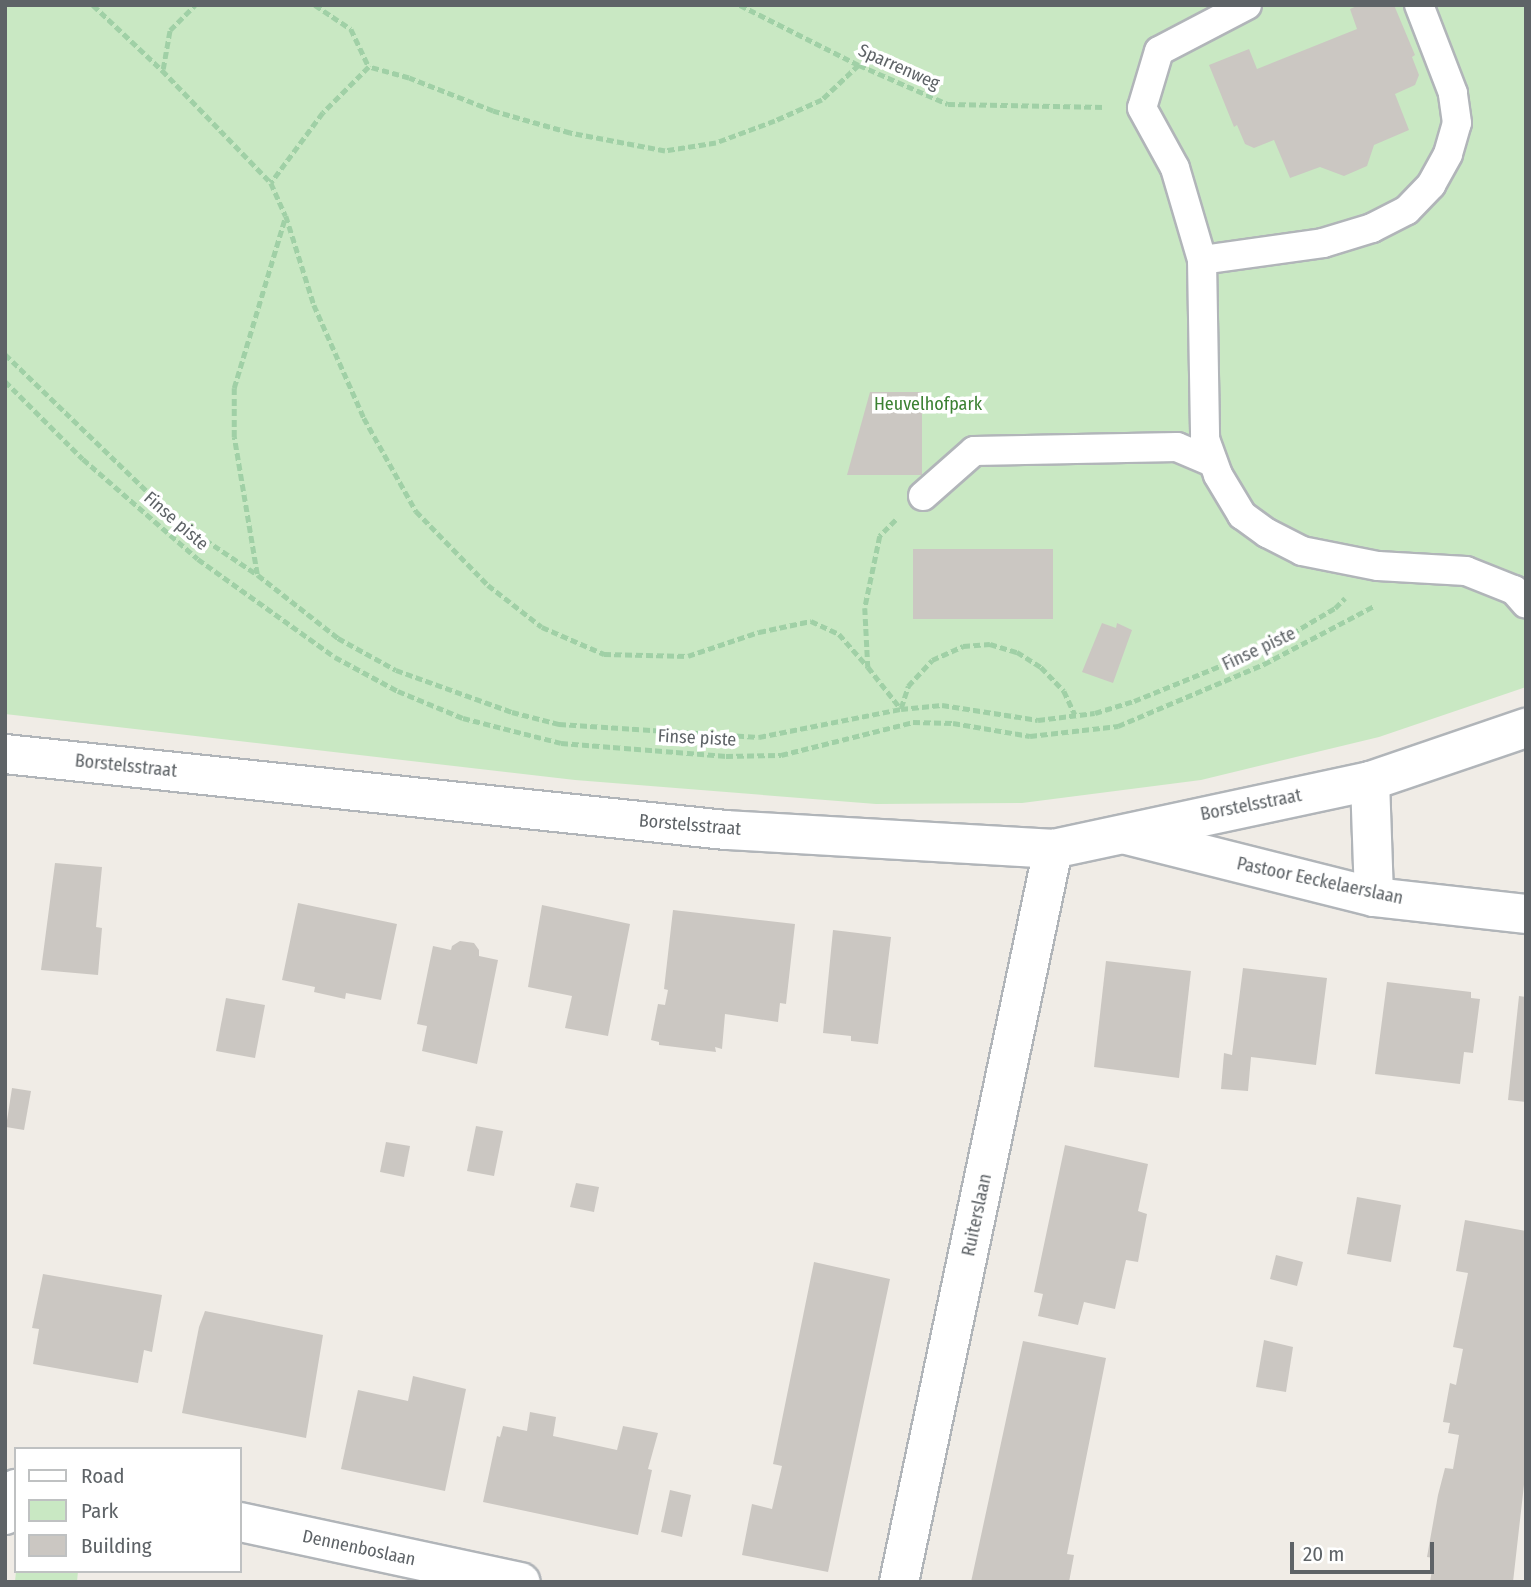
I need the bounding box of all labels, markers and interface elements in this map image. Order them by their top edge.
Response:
street label: Sparrenweg [855,39,943,95]
park label: Heuvelhofpark [874,393,982,415]
street label: Finse piste [139,487,213,555]
street label: Finse piste [1219,623,1299,675]
street label: Finse piste [657,725,737,751]
street label: Borstelsstraat [74,750,178,782]
street label: Borstelsstraat [1199,785,1303,825]
street label: Borstelsstraat [638,810,742,840]
street label: Pastoor Eeckelaerslaan [1235,853,1405,909]
street label: Ruiterslaan [958,1172,996,1258]
legend [14,1447,242,1573]
text: Road [81,1463,125,1489]
text: Park [81,1498,118,1524]
street label: Dennenboslaan [300,1525,418,1571]
scale bar [1293,1528,1436,1572]
text: Building [81,1533,152,1559]
text: 20 m [1303,1541,1344,1567]

